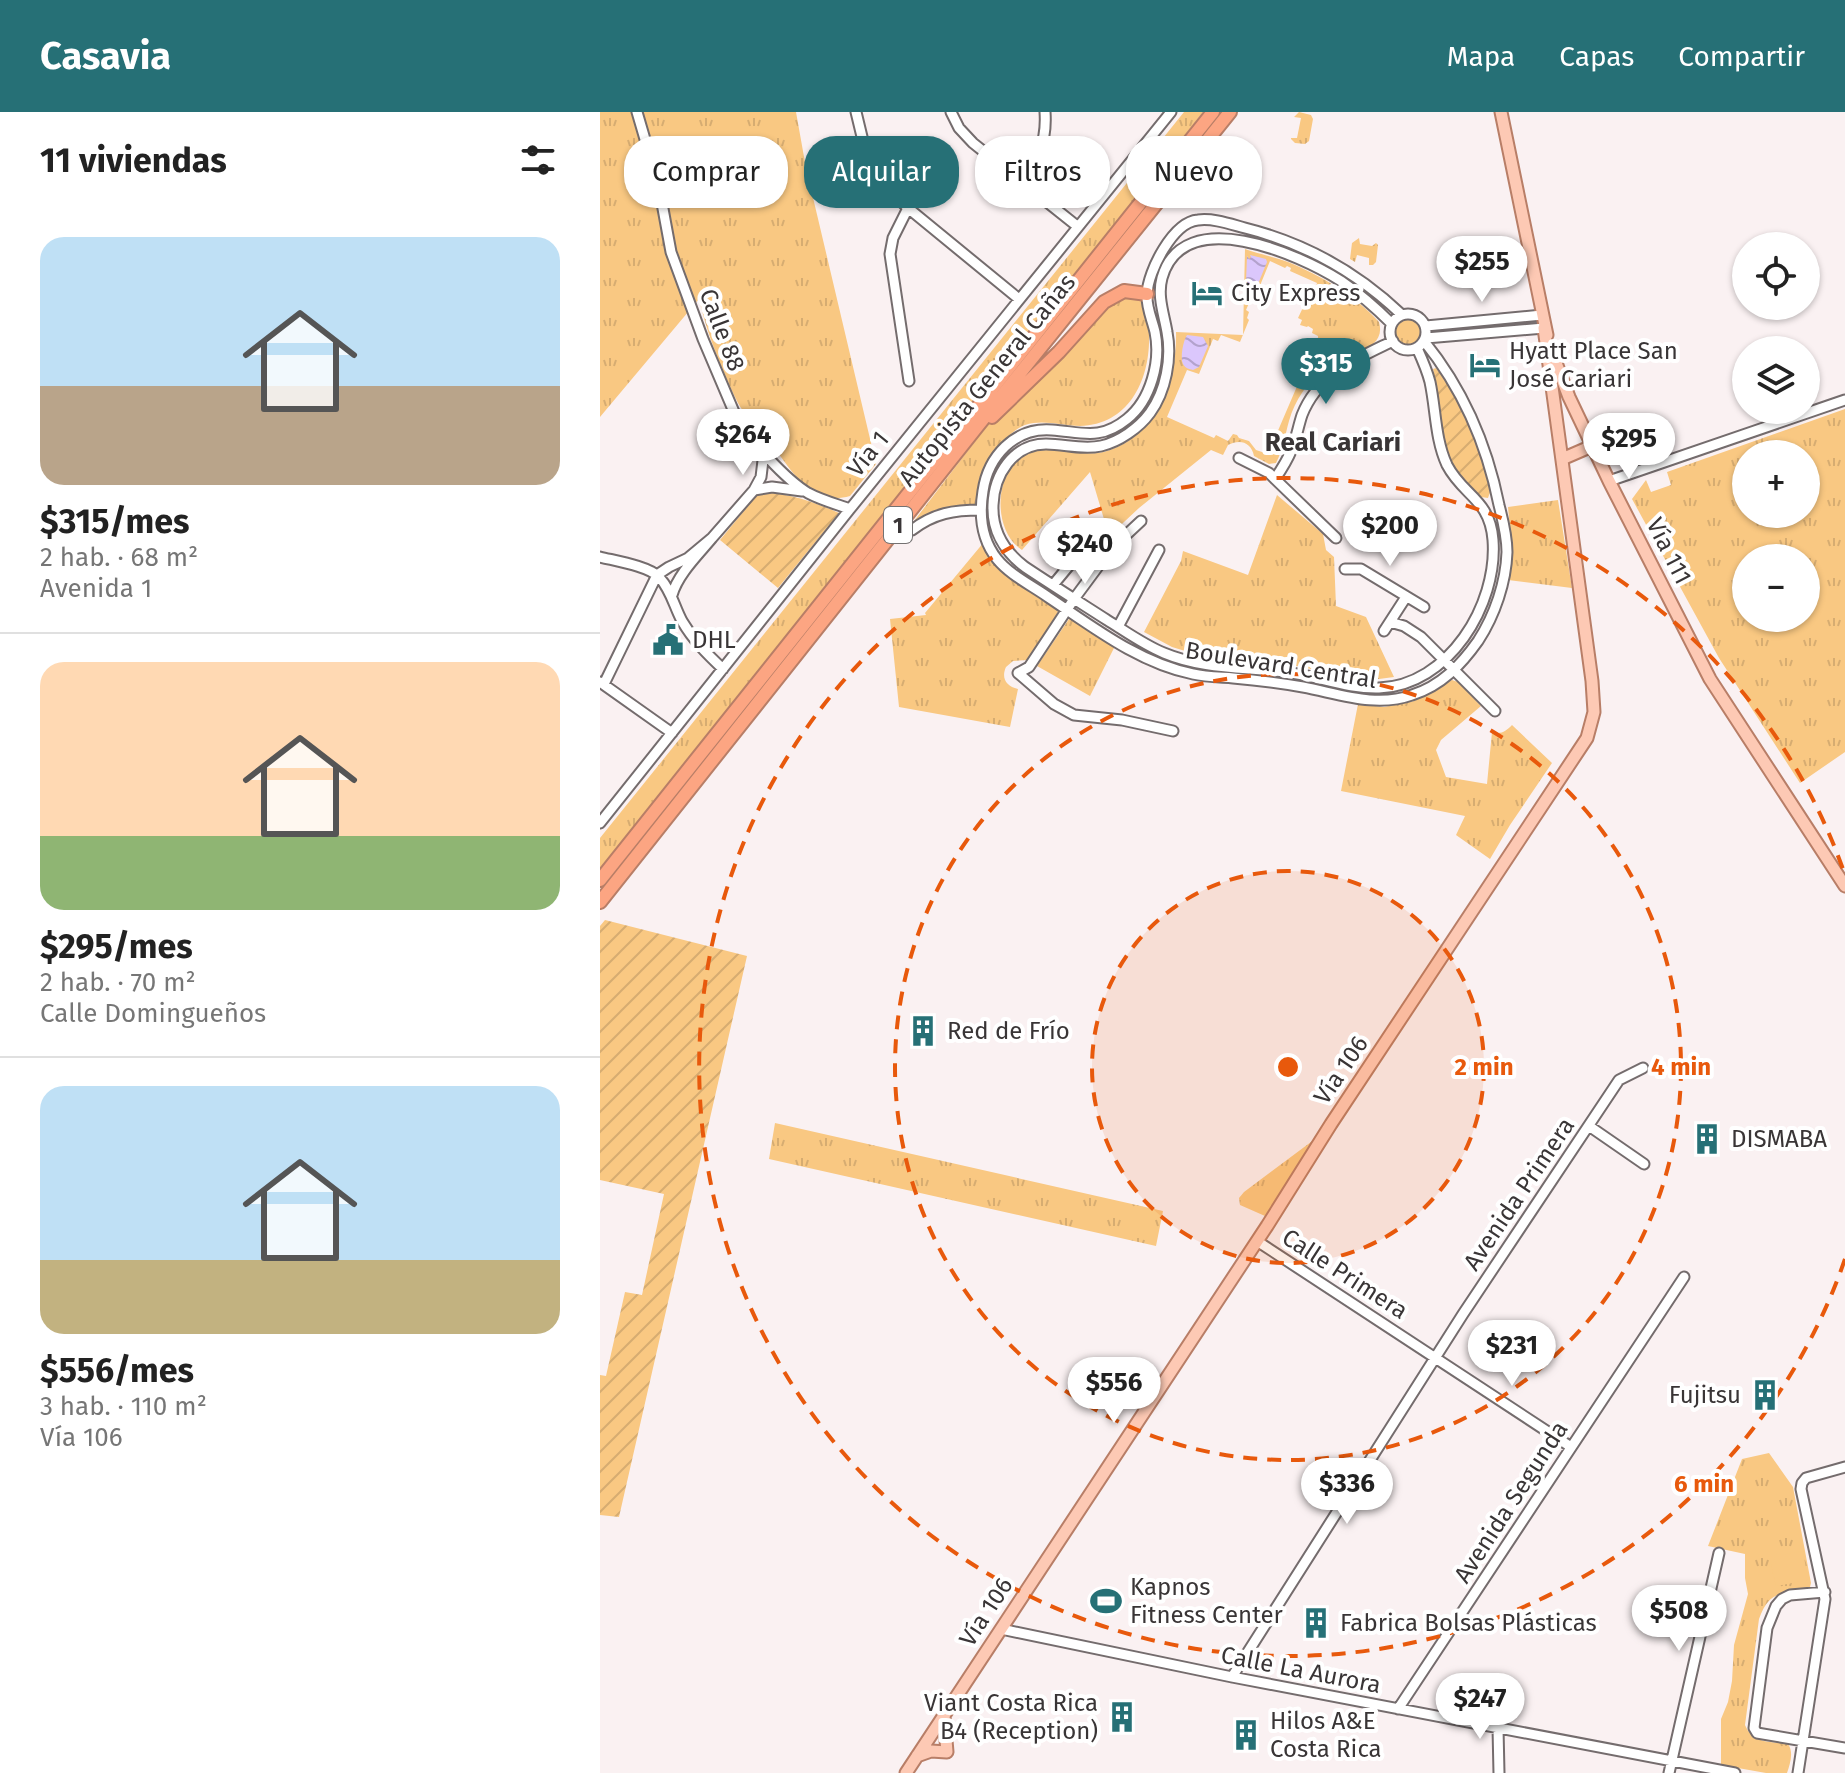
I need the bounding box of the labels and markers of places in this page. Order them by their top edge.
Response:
pin: $255 [1435,236,1529,304]
hotel icon: City Express [1190,276,1224,310]
place label: City Express [1231,279,1360,307]
place label: Hyatt Place San José Cariari [1509,337,1678,393]
pin: $315 [1279,338,1373,406]
hotel icon: Hyatt Place San José Cariari [1468,348,1502,382]
pin: $264 [696,409,790,477]
pin: $295 [1582,413,1676,481]
pin: $200 [1343,500,1437,568]
pin: $240 [1038,518,1132,586]
public building icon: DHL [651,623,685,657]
place label: DHL [692,626,736,654]
building icon: Red de Frío [906,1014,940,1048]
place label: Red de Frío [947,1017,1070,1045]
centre of rings [1274,1053,1302,1081]
building icon: DISMABA [1690,1122,1724,1156]
place label: DISMABA [1731,1125,1827,1153]
pin: $231 [1465,1320,1559,1388]
pin: $556 [1067,1357,1161,1425]
building icon: Fujitsu [1748,1378,1782,1412]
place label: Fujitsu [1669,1381,1741,1409]
pin: $336 [1300,1458,1394,1526]
place label: Kapnos Fitness Center [1130,1573,1284,1629]
sports icon: Kapnos Fitness Center [1089,1584,1123,1618]
pin: $508 [1632,1585,1726,1653]
building icon: Fabrica Bolsas Plásticas [1299,1606,1333,1640]
place label: Fabrica Bolsas Plásticas [1340,1609,1597,1637]
pin: $247 [1433,1673,1527,1741]
place label: Viant Costa Rica B4 (Reception) [924,1689,1098,1745]
building icon: Viant Costa Rica B4 (Reception) [1105,1700,1139,1734]
place label: Hilos A&E Costa Rica [1270,1707,1382,1763]
building icon: Hilos A&E Costa Rica [1229,1718,1263,1752]

